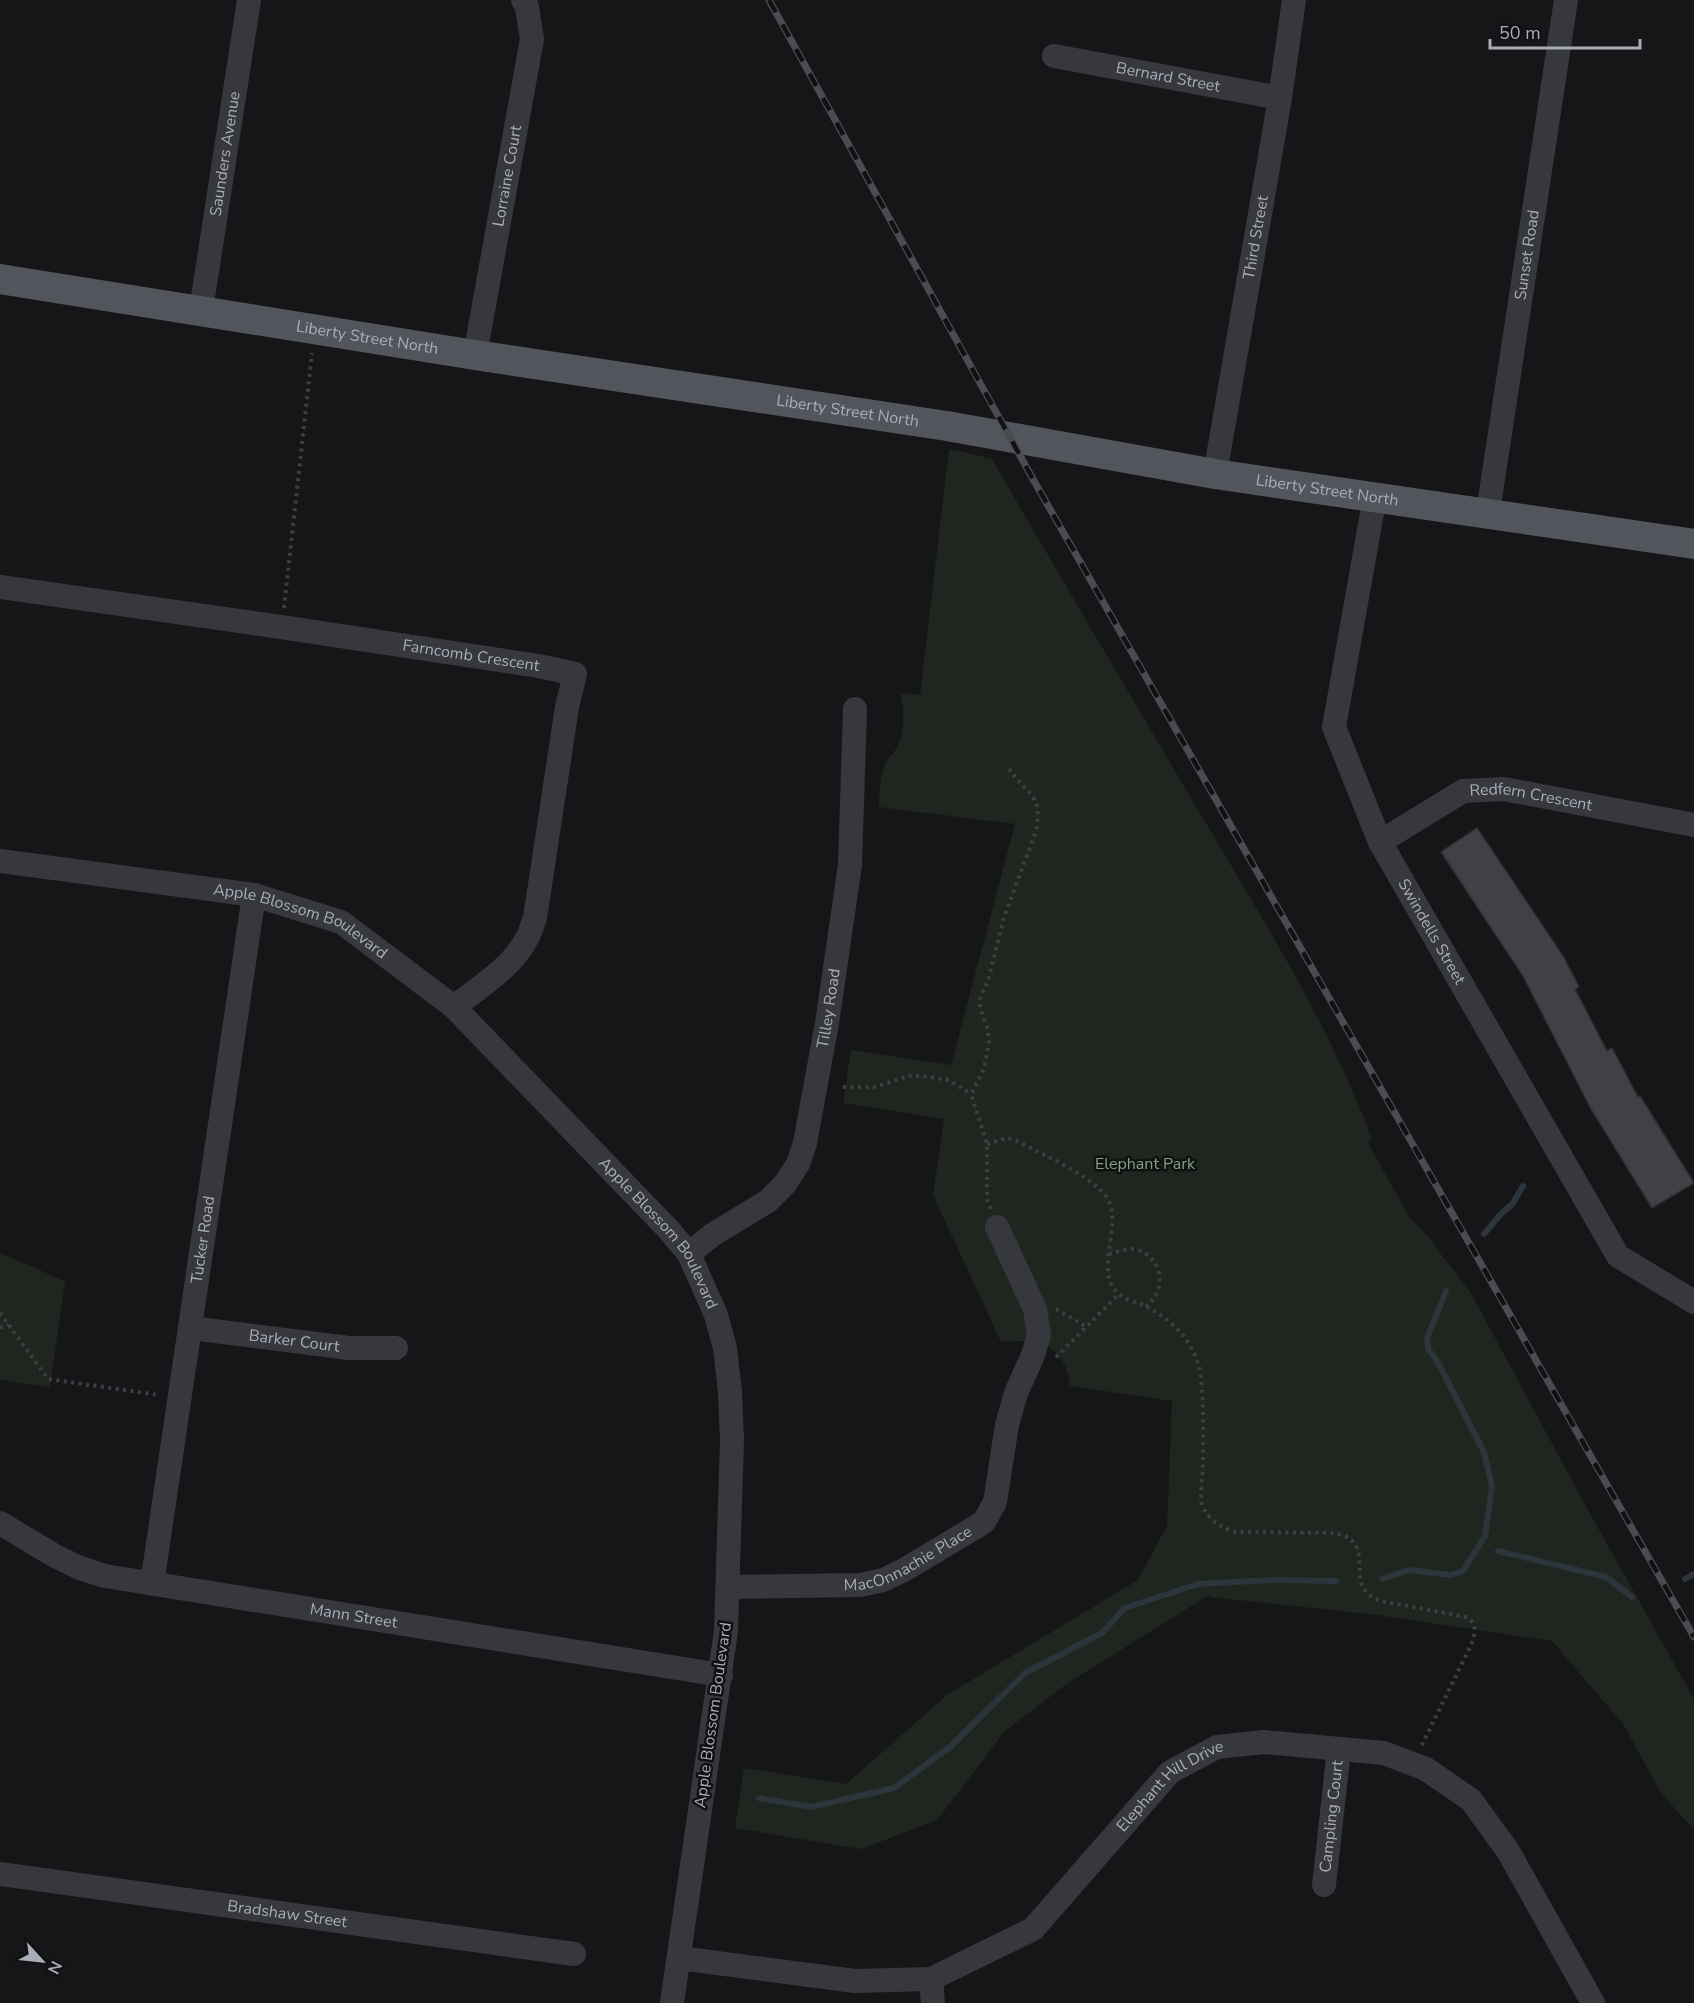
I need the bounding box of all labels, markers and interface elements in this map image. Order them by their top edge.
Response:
scale bar [1490,12,1640,50]
text: 50 m [1499,21,1541,45]
street label: Bernard Street [1114,57,1222,98]
street label: Saunders Avenue [205,90,246,218]
street label: Lorraine Court [487,123,527,228]
street label: Third Street [1238,193,1274,281]
street label: Sunset Road [1509,208,1545,302]
street label: Liberty Street North [295,316,440,360]
street label: Liberty Street North [775,389,921,433]
street label: Liberty Street North [1254,469,1400,512]
street label: Farncomb Crescent [401,635,541,677]
street label: Redfern Crescent [1469,778,1594,817]
street label: Swindells Street [1392,875,1471,989]
street label: Apple Blossom Boulevard [212,879,392,964]
street label: Tilley Road [812,967,846,1050]
street label: Apple Blossom Boulevard [594,1152,723,1312]
park label: Elephant Park [1095,1153,1196,1175]
street label: Tucker Road [186,1194,220,1285]
street label: Barker Court [248,1324,341,1358]
street label: MacOnnachie Place [844,1521,976,1596]
street label: Mann Street [308,1598,399,1634]
street label: Apple Blossom Boulevard [689,1621,737,1809]
street label: Elephant Hill Drive [1112,1735,1224,1837]
street label: Campling Court [1314,1759,1349,1874]
street label: Bradshaw Street [226,1895,349,1933]
north arrow [12,1931,72,1991]
text: N [42,1957,67,1978]

